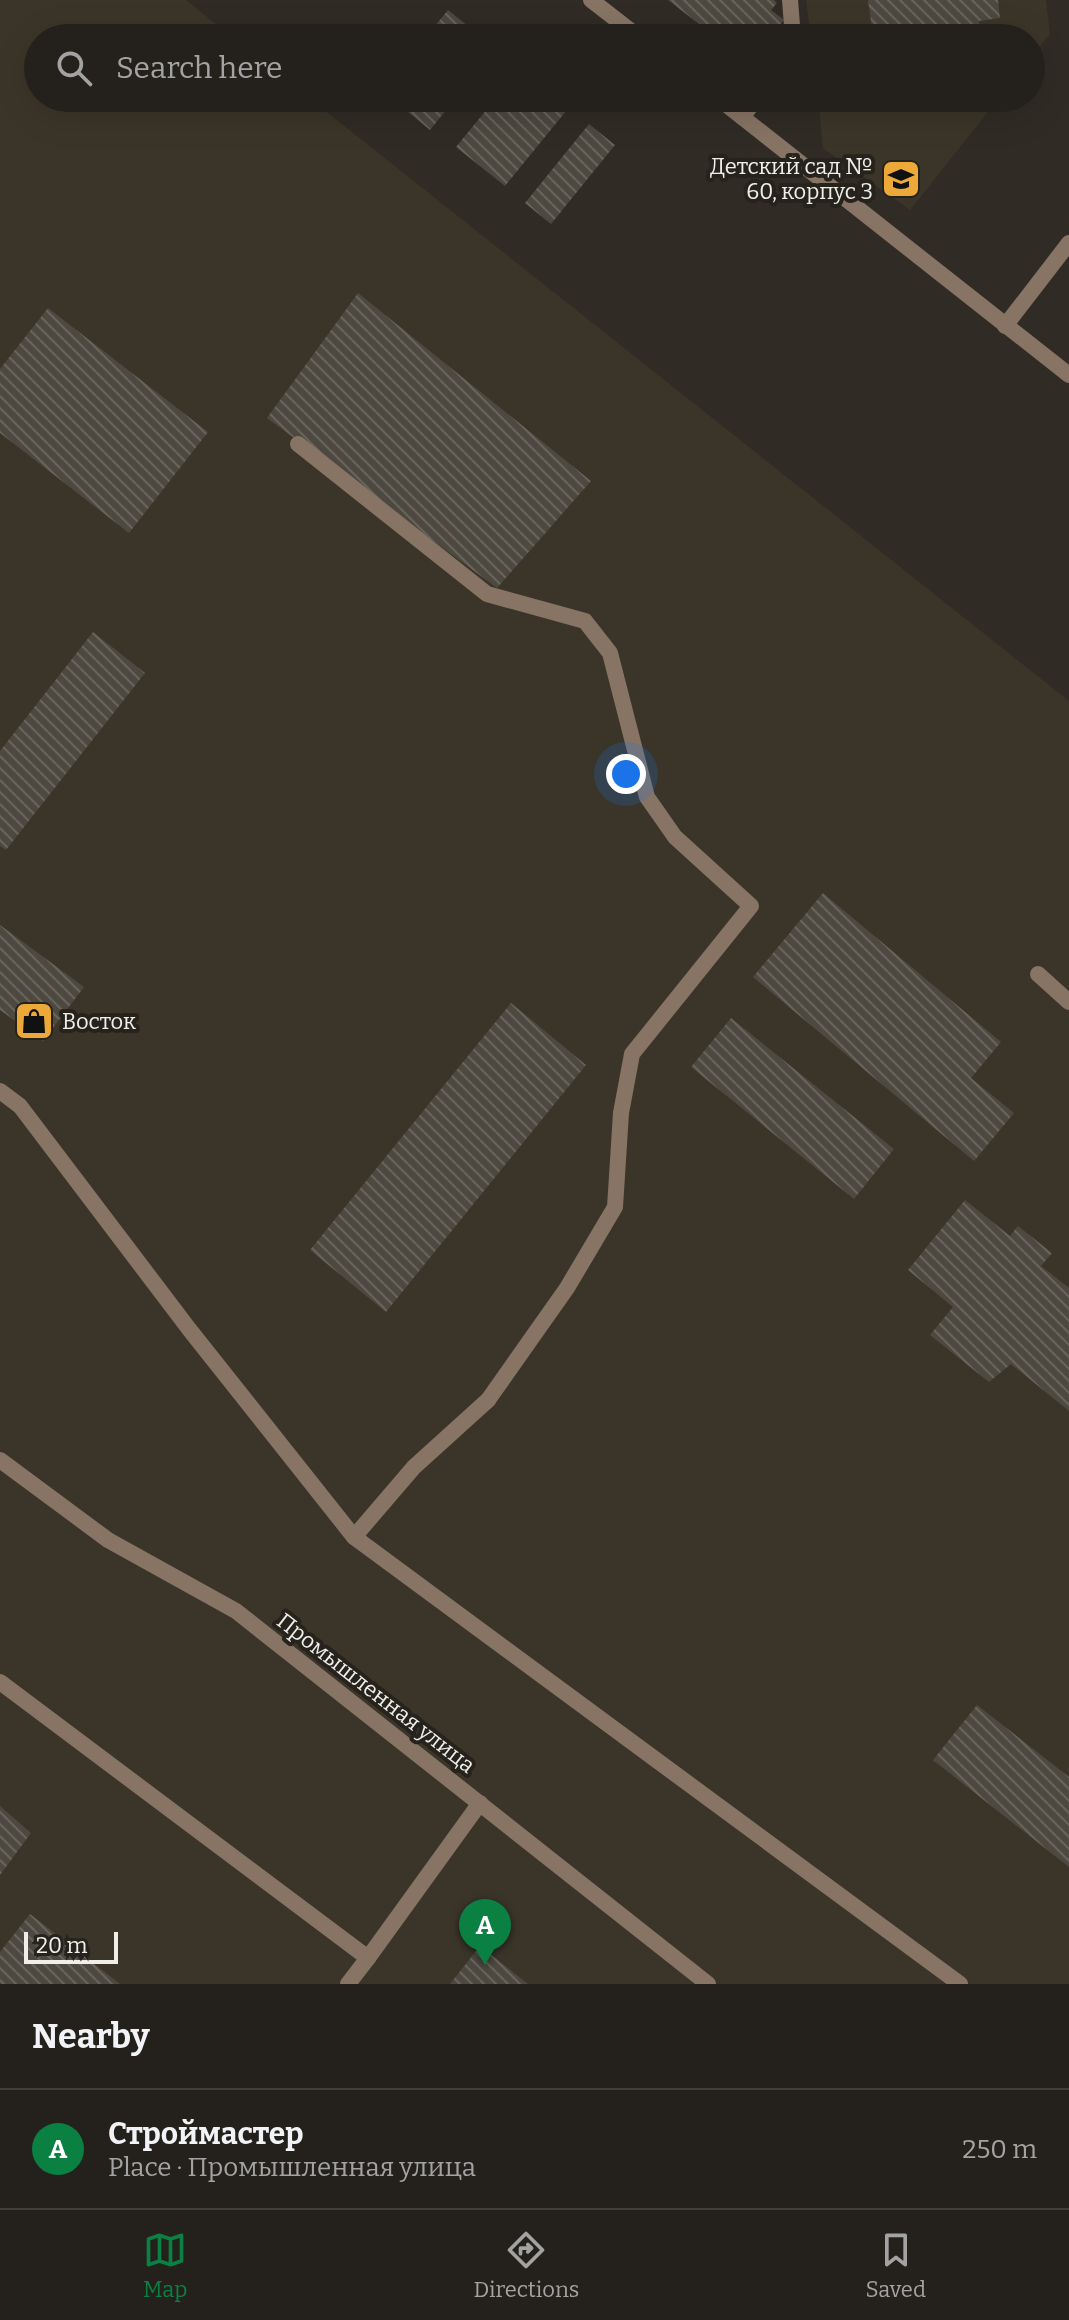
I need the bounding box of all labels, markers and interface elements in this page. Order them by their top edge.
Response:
search box [24,24,1045,112]
icon: search [52,46,96,90]
text: Search here [116,50,283,86]
place label: Детский сад № 60, корпус 3 [710,153,873,205]
school or university icon: Детский сад № 60, корпус 3 [880,158,922,200]
your location [606,754,646,794]
shop icon: Восток [13,1000,55,1042]
place label: Восток [62,1008,136,1035]
street label: Промышленная улица [271,1607,481,1779]
pin: A [459,1899,511,1965]
scale bar [24,1928,118,1964]
text: 20 m [36,1932,87,1959]
text: Nearby [32,2016,150,2057]
text: Строймастер [108,2116,304,2152]
text: A [49,2134,67,2165]
text: 250 m [962,2134,1037,2165]
text: Place · Промышленная улица [108,2152,476,2183]
tab: Map [143,2228,187,2303]
tab: Directions [474,2228,579,2303]
tab: Saved [866,2228,926,2303]

